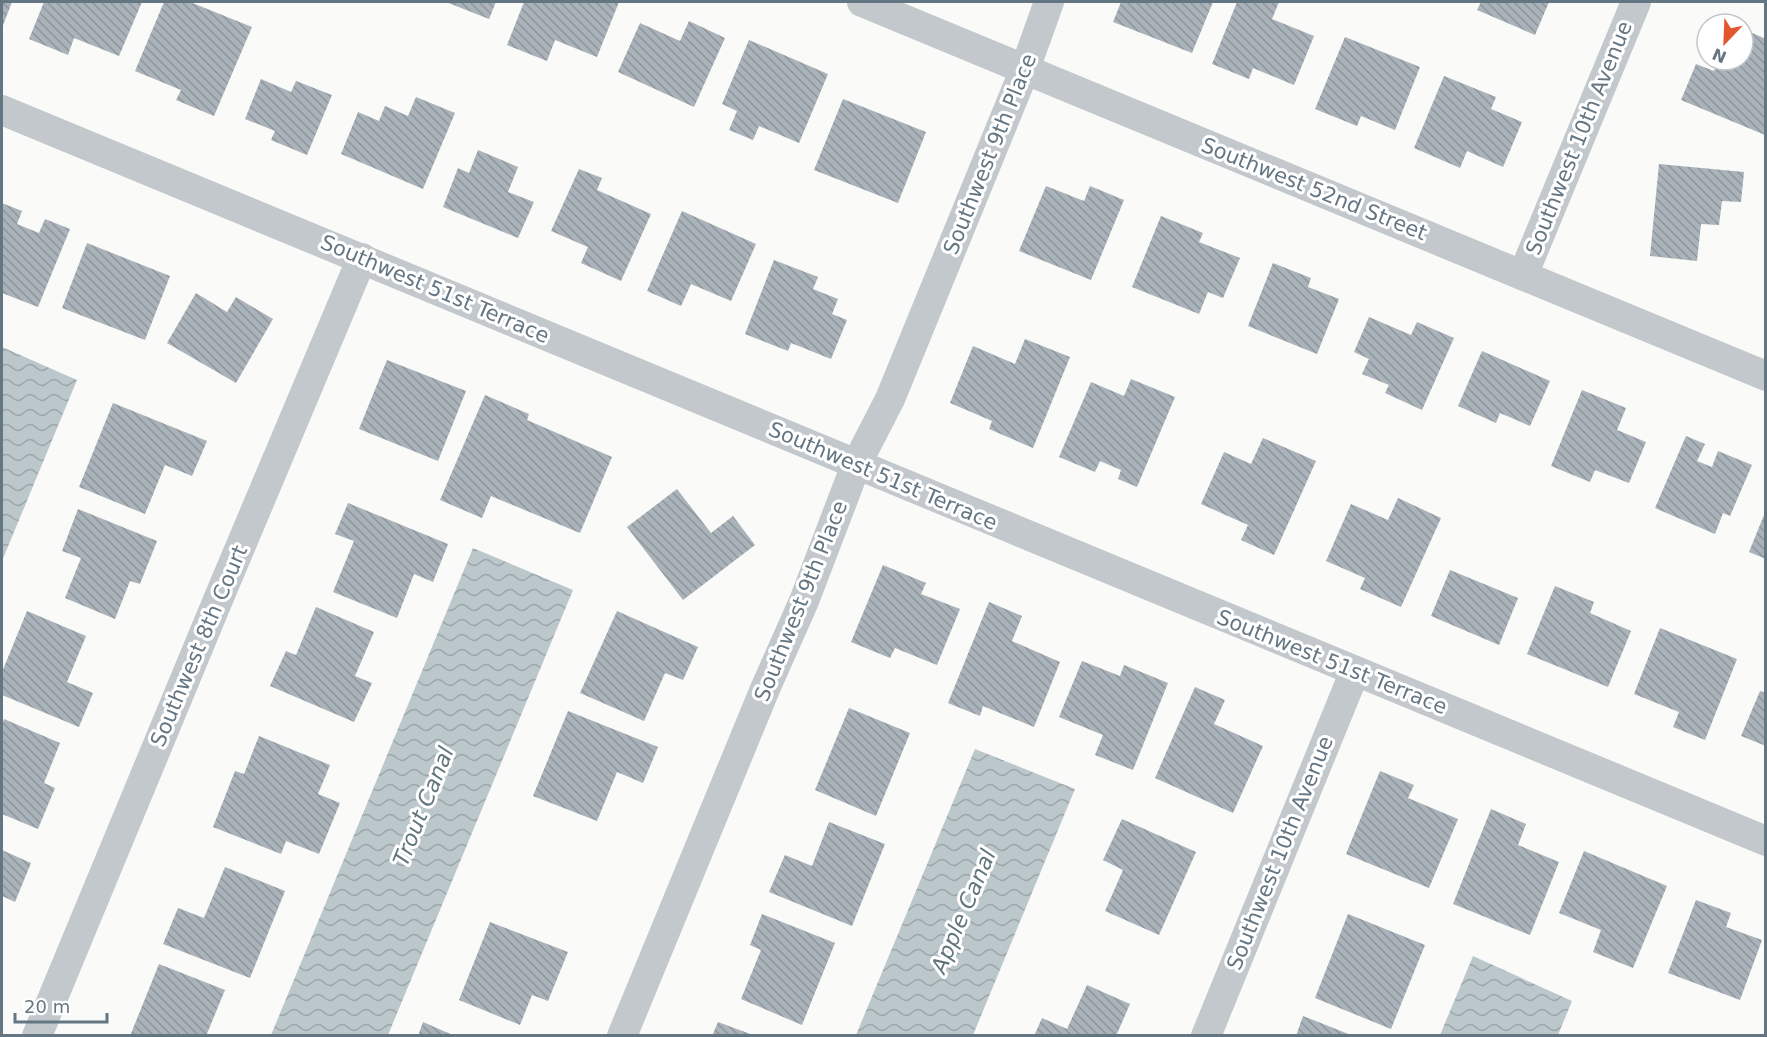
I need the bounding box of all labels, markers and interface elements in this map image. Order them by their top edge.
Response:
north arrow [1695,12,1755,72]
street label: Southwest 10th Avenue [1521,18,1637,258]
text: N [1709,44,1729,67]
street label: Southwest 9th Place [939,50,1041,258]
street label: Southwest 52nd Street [1198,133,1430,245]
street label: Southwest 51st Terrace [317,230,553,348]
street label: Southwest 51st Terrace [765,417,1001,535]
street label: Southwest 9th Place [750,497,852,705]
street label: Southwest 8th Court [146,542,252,750]
street label: Southwest 51st Terrace [1213,605,1451,719]
street label: Southwest 10th Avenue [1222,733,1338,973]
water label: Trout Canal [388,743,459,869]
water label: Apple Canal [925,846,1001,979]
scale bar [15,986,106,1024]
text: 20 m [24,996,70,1017]

